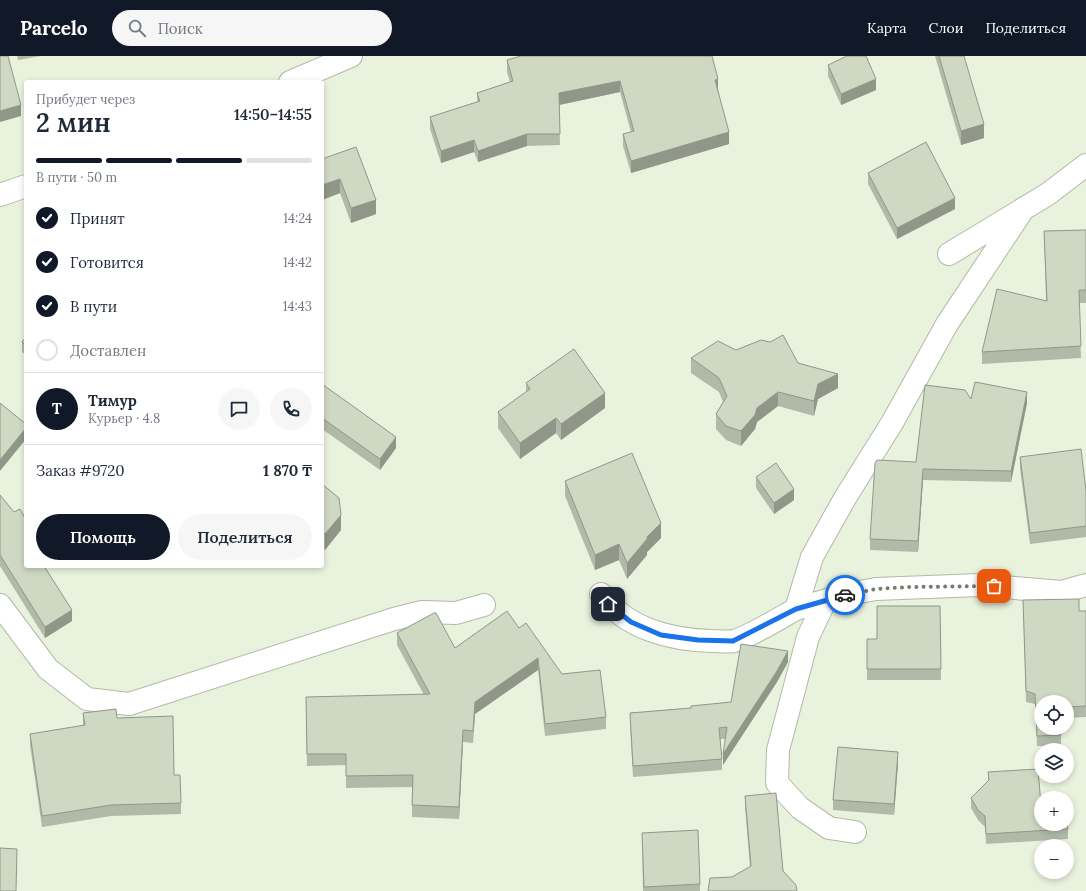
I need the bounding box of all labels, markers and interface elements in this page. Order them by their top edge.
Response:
search box [112,10,392,46]
text: Parcelo [20,16,88,40]
icon: search [126,17,148,39]
text: Поиск [158,19,203,38]
text: Карта [867,19,906,37]
text: Слои [928,19,963,37]
text: Поделиться [985,19,1066,37]
text: Прибудет через [36,91,135,108]
text: 14:50–14:55 [234,105,312,124]
text: 2 мин [36,106,111,139]
text: В пути · 50 m [36,169,117,186]
icon: check [36,207,58,229]
text: Принят [70,209,125,228]
text: 14:24 [283,210,312,227]
icon: check [36,251,58,273]
text: Готовится [70,253,144,272]
text: 14:42 [283,254,312,271]
icon: check [36,295,58,317]
text: В пути [70,297,117,316]
text: 14:43 [283,298,312,315]
text: Доставлен [70,341,146,360]
button: chat [218,388,260,430]
button: phone [270,388,312,430]
text: Тимур [88,391,137,410]
text: Т [52,399,62,418]
text: Курьер · 4.8 [88,410,160,427]
text: Заказ #9720 [36,461,125,480]
text: 1 870 ₸ [263,461,312,480]
button: Помощь [36,514,170,560]
button: Поделиться [178,514,312,560]
pin [977,569,1011,603]
courier [825,575,865,615]
icon: bag [983,575,1005,597]
icon: car [834,584,856,606]
pin [591,587,625,621]
icon: home [597,593,619,615]
map controls [1034,695,1074,879]
button: locate [1034,695,1074,735]
button: layers [1034,743,1074,783]
button: + [1034,791,1074,831]
button: − [1034,839,1074,879]

